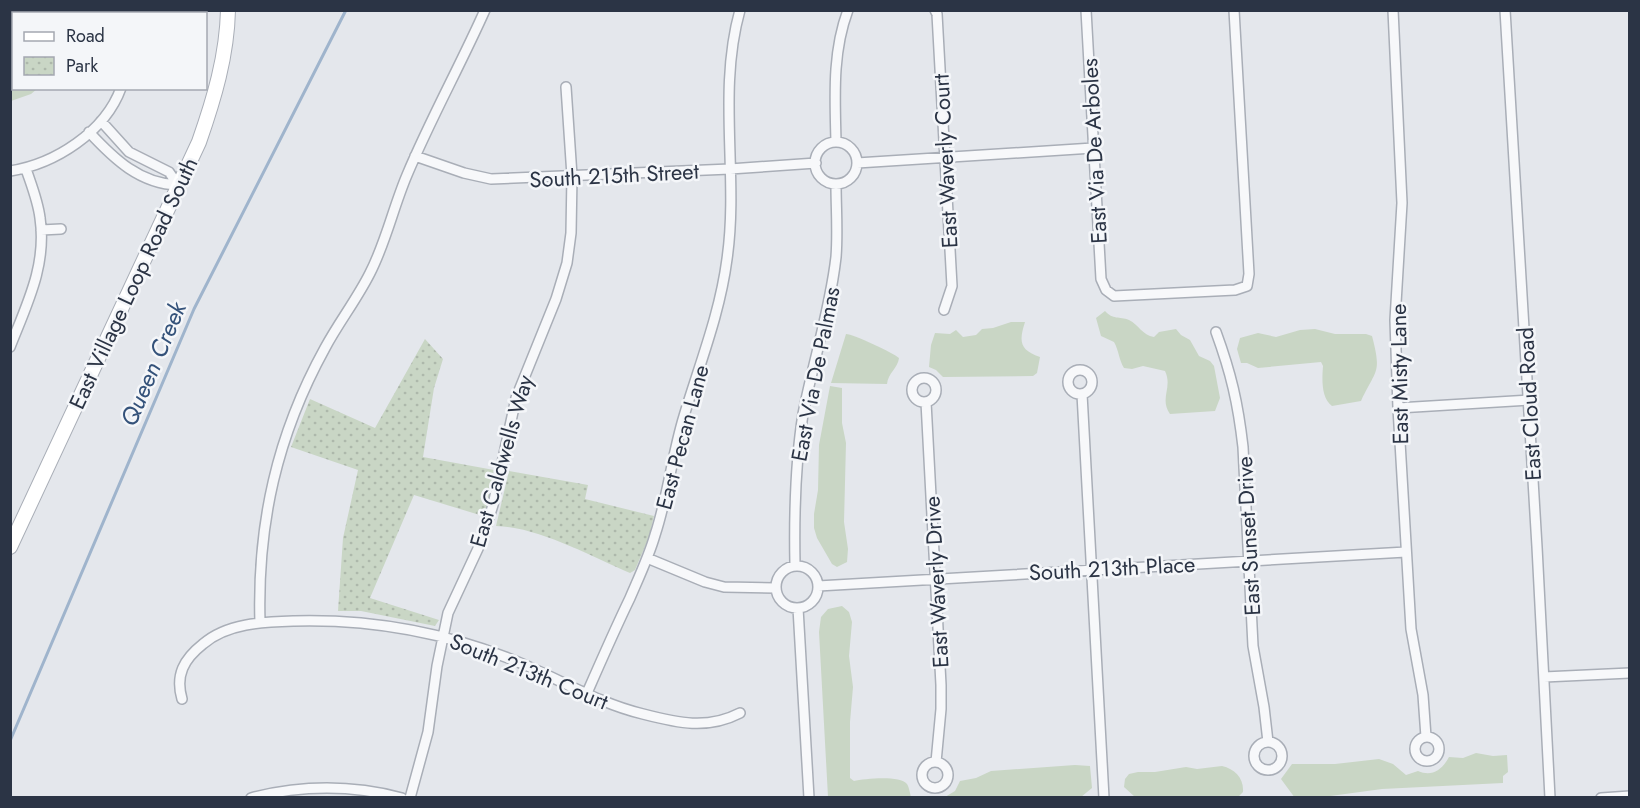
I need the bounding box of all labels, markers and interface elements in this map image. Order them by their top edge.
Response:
legend [12,12,207,90]
text: Road [66,23,105,49]
text: Park [66,53,98,79]
street label: East Via De Arboles [1073,57,1115,245]
street label: East Waverly Court [924,72,966,249]
street label: East Village Loop Road South [61,152,205,414]
street label: South 215th Street [528,155,700,195]
street label: East Via De Palmas [782,284,848,464]
water label: Queen Creek [111,295,196,432]
street label: East Misty Lane [1382,303,1416,445]
street label: East Cloud Road [1509,326,1549,482]
street label: East Pecan Lane [647,361,717,513]
street label: East Caldwells Way [461,371,541,551]
street label: East Sunset Drive [1228,455,1268,617]
street label: East Waverly Drive [916,495,956,669]
street label: South 213th Place [1028,548,1196,588]
street label: South 213th Court [445,625,614,718]

